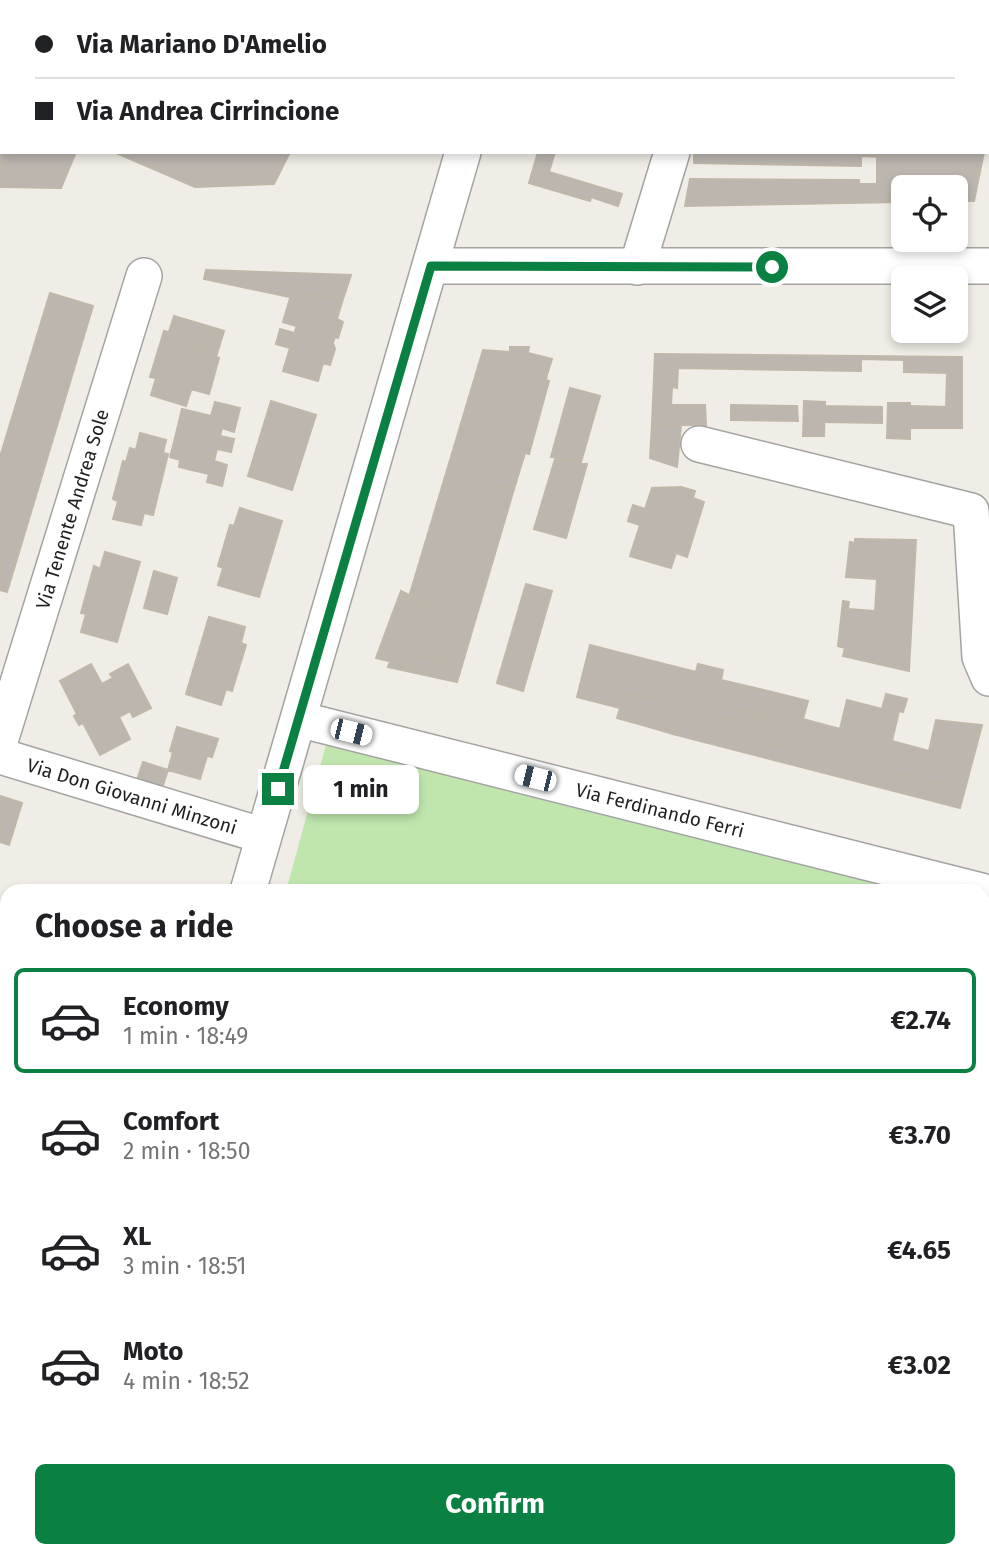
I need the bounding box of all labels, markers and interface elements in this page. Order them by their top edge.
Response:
text: Via Mariano D'Amelio [77,29,327,60]
text: Via Andrea Cirrincione [77,96,339,127]
map controls [891,175,968,343]
button: locate [891,175,968,252]
route start [756,251,788,283]
button: layers [891,266,968,343]
street label: Via Tenente Andrea Sole [31,406,114,612]
car [329,717,374,747]
street label: Via Don Giovanni Minzoni [24,754,240,839]
car [513,763,558,793]
callout: 1 min [302,764,418,814]
route end [262,773,294,805]
text: 1 min [333,775,389,803]
street label: Via Ferdinando Ferri [573,778,747,843]
text: Choose a ride [35,907,233,945]
icon: car [39,989,102,1052]
text: Economy [123,991,229,1022]
text: €2.74 [890,1005,951,1036]
text: 1 min · 18:49 [123,1022,248,1050]
icon: car [39,1104,102,1167]
text: Comfort [123,1106,219,1137]
text: €3.70 [889,1120,951,1151]
text: 2 min · 18:50 [123,1137,250,1165]
icon: car [39,1219,102,1282]
text: XL [123,1221,151,1252]
text: €4.65 [887,1235,951,1266]
text: 3 min · 18:51 [123,1252,247,1280]
icon: car [39,1334,102,1397]
text: Moto [123,1336,183,1367]
text: €3.02 [888,1350,951,1381]
text: 4 min · 18:52 [123,1367,250,1395]
button: Confirm [35,1464,955,1544]

